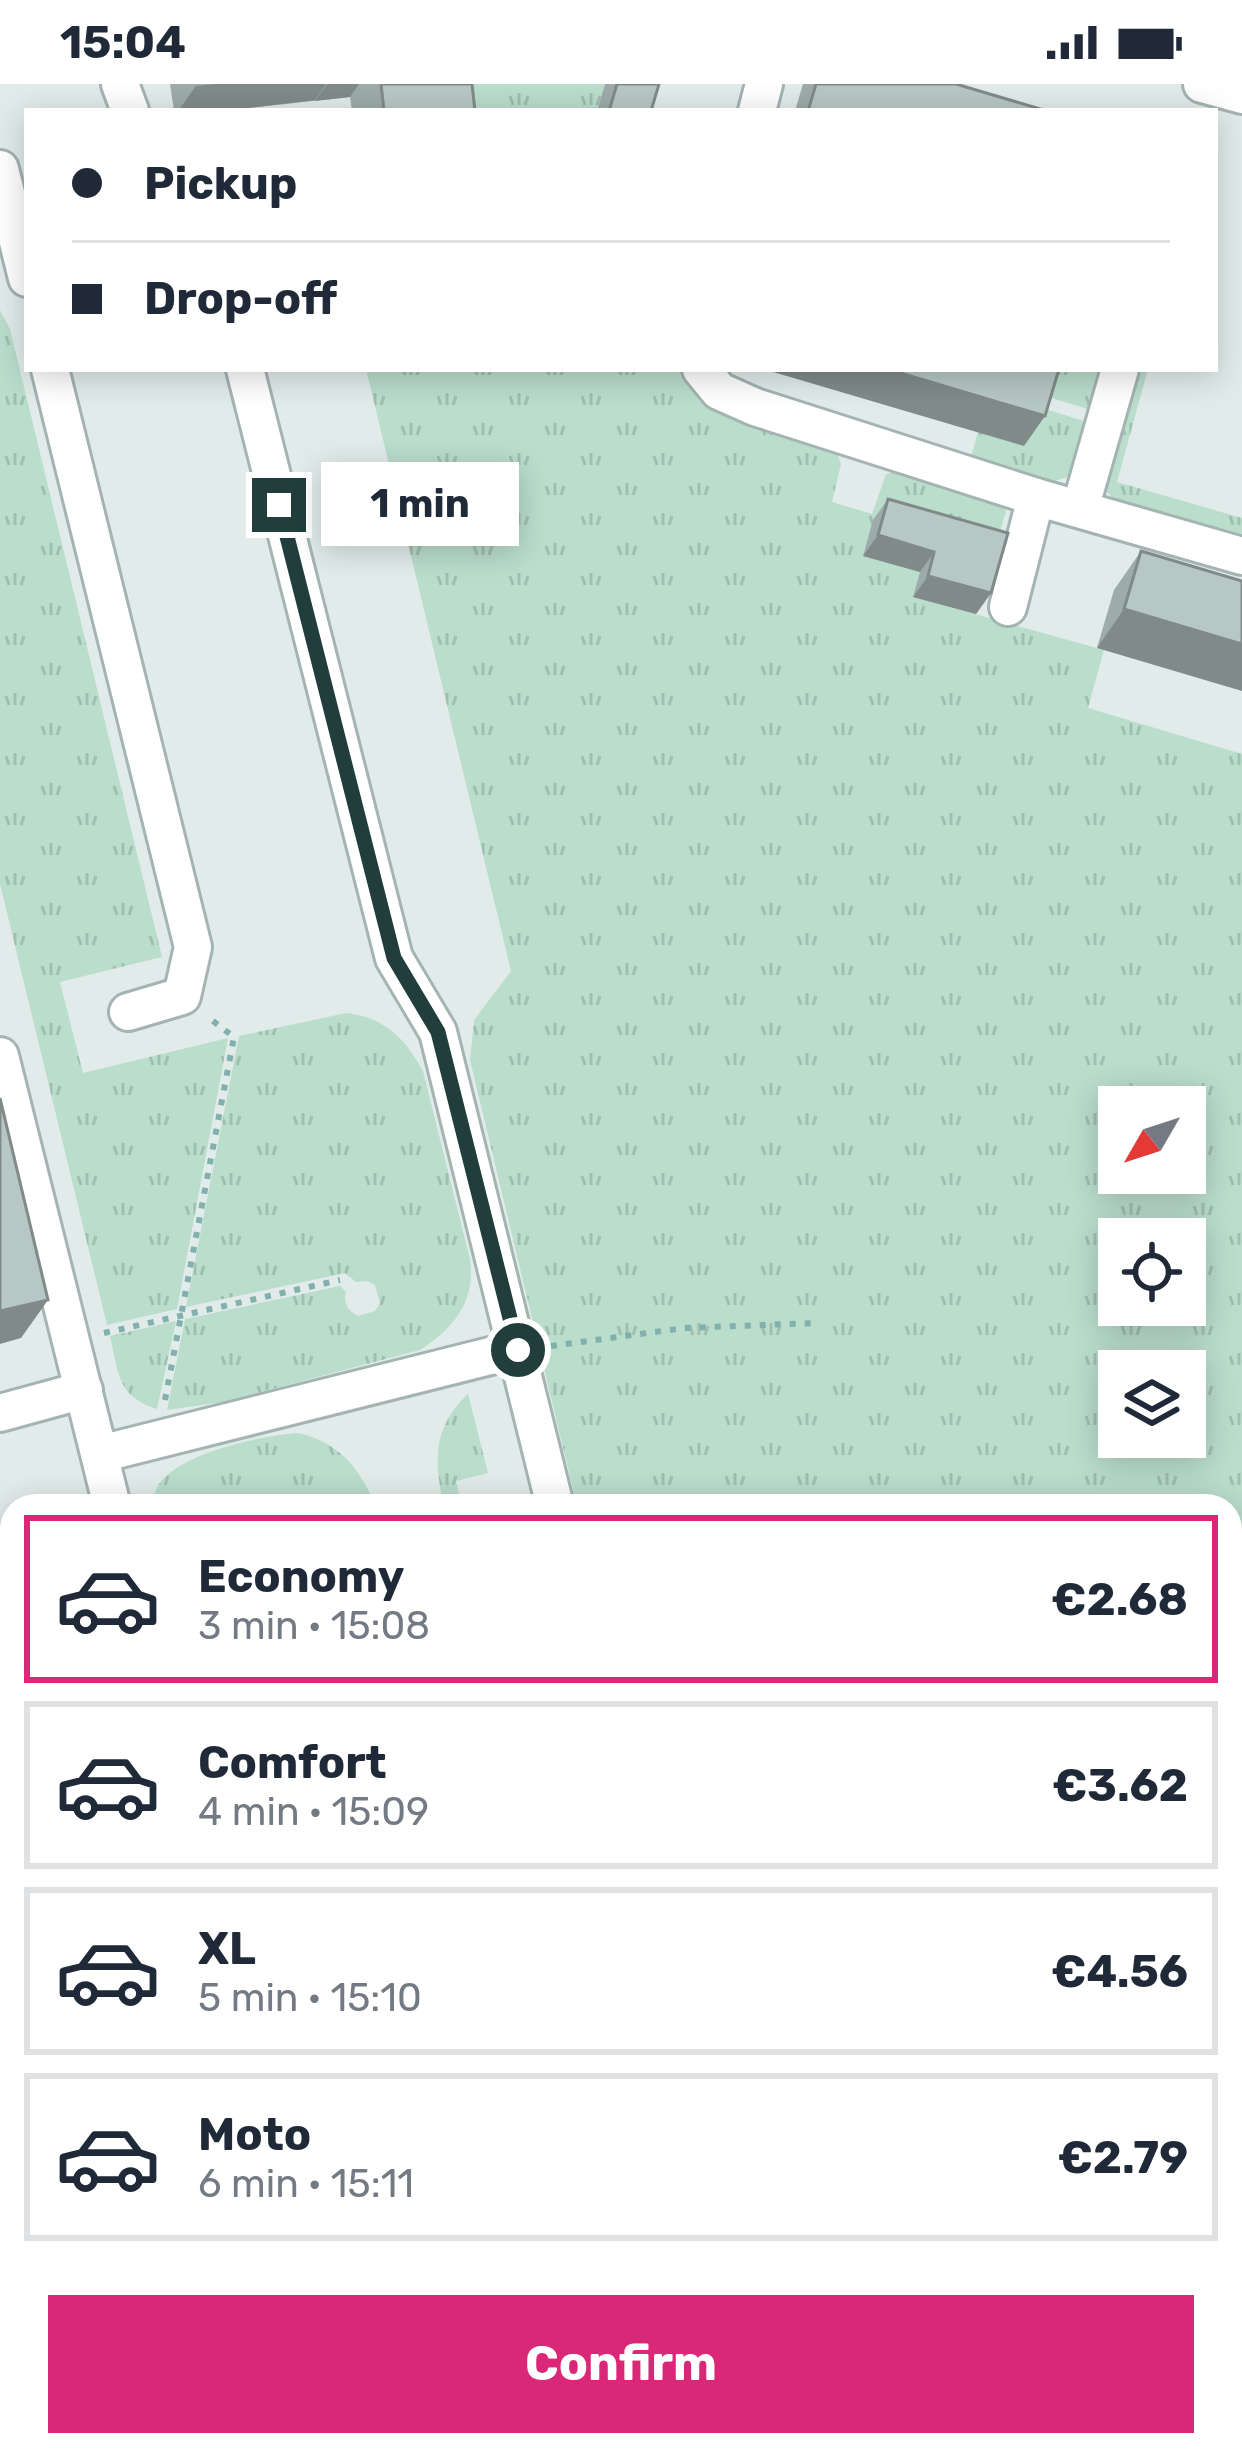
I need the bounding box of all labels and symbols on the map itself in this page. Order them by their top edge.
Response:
callout: 1 min [321,463,519,547]
route end [252,478,306,532]
north arrow [1098,1086,1206,1194]
route start [491,1323,545,1377]

